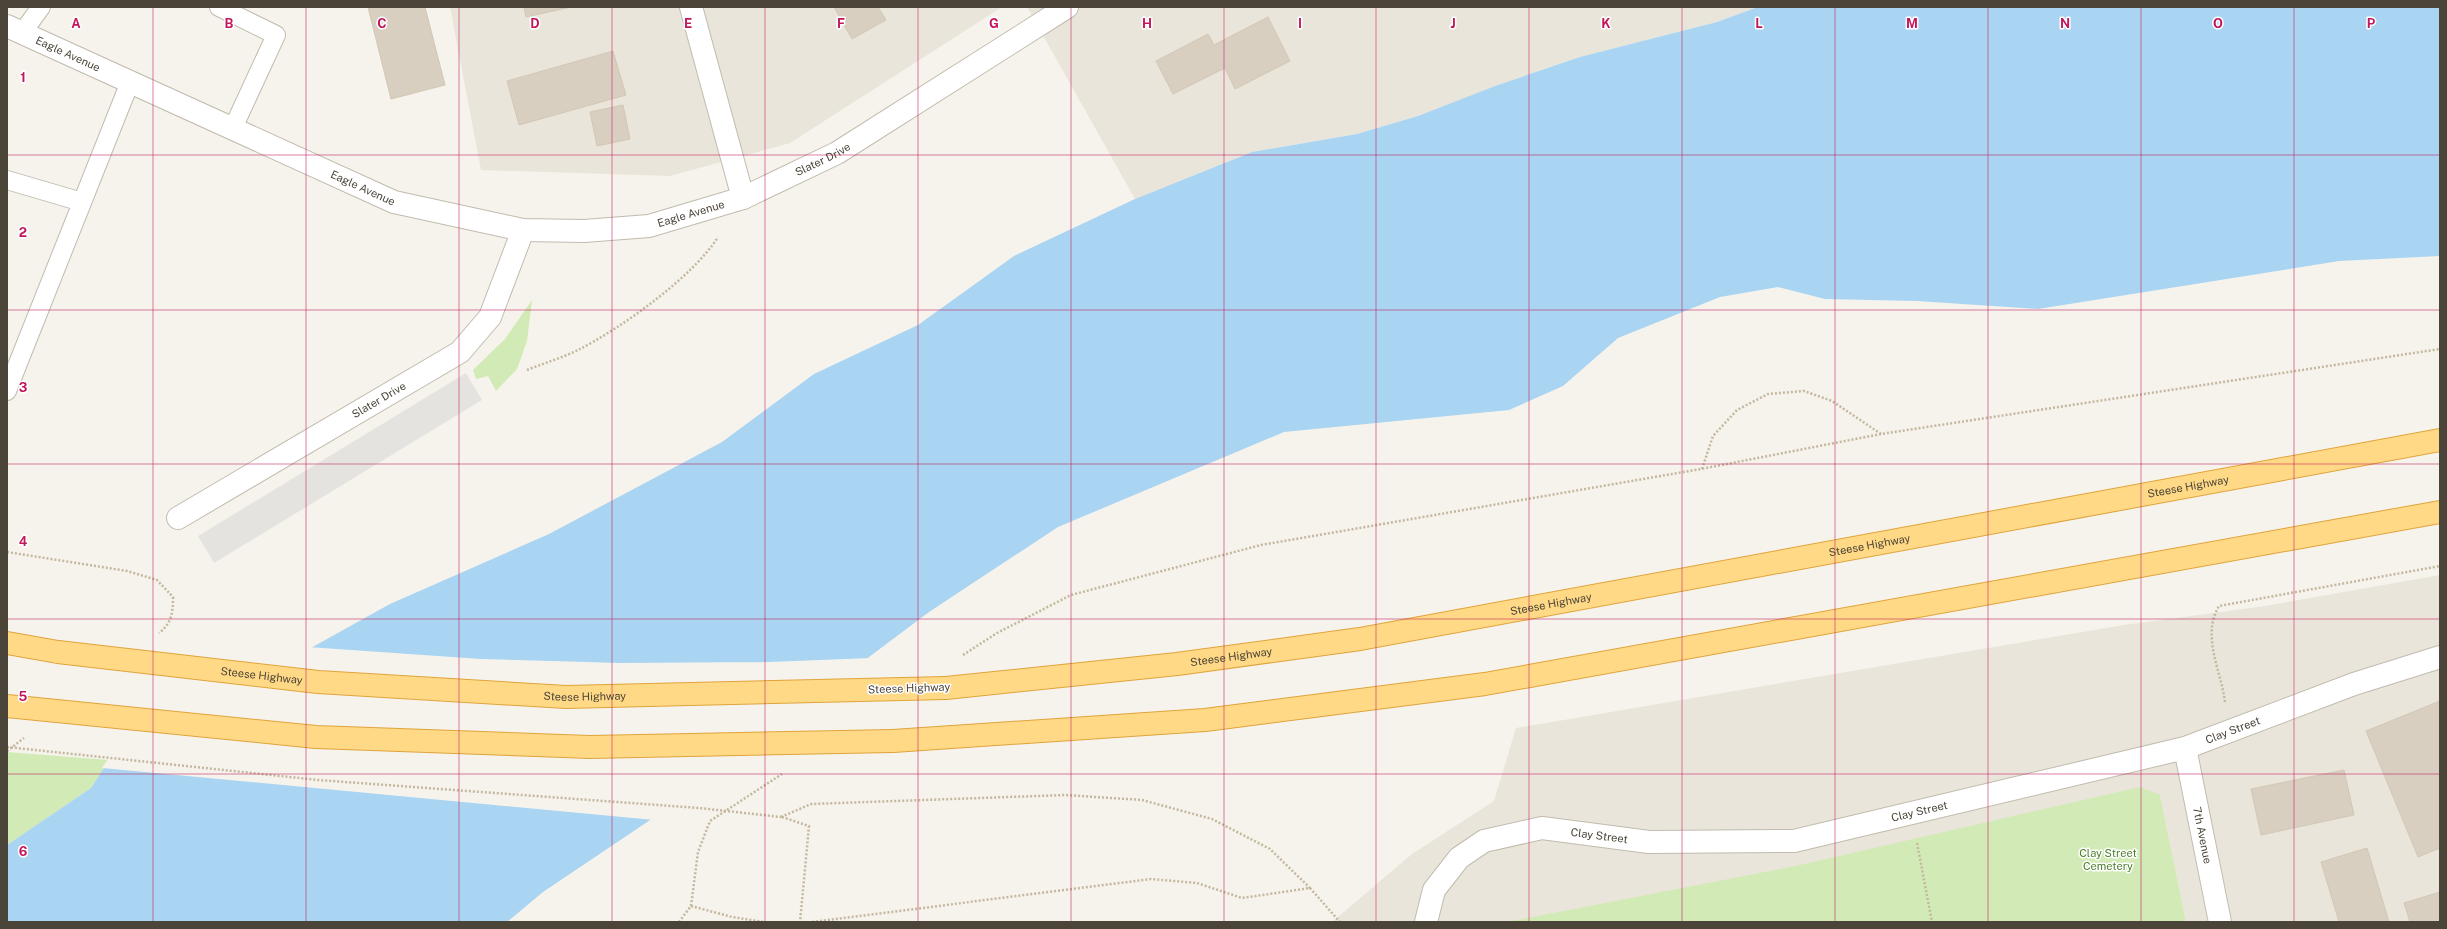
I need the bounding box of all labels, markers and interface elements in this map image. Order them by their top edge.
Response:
text: A [71,16,81,31]
text: B [225,16,234,31]
text: C [377,16,387,31]
text: D [530,16,540,31]
text: E [684,16,692,31]
text: F [837,16,845,31]
text: G [989,16,999,31]
text: H [1142,16,1152,31]
text: I [1298,16,1302,31]
text: J [1450,16,1456,31]
text: K [1601,16,1611,31]
text: L [1755,16,1763,31]
text: M [1906,16,1918,31]
text: N [2060,16,2070,31]
text: O [2213,16,2223,31]
text: P [2367,16,2376,31]
street label: Eagle Avenue [34,34,102,74]
text: 1 [20,70,26,85]
street label: Slater Drive [793,140,852,178]
street label: Eagle Avenue [329,168,397,208]
street label: Eagle Avenue [656,198,726,229]
text: 2 [19,225,27,240]
street label: Slater Drive [350,379,408,420]
text: 3 [19,380,28,395]
street label: Steese Highway [2146,473,2230,500]
street label: Steese Highway [1828,532,1911,559]
text: 4 [19,534,28,549]
street label: Steese Highway [1509,590,1593,617]
street label: Steese Highway [1190,645,1273,668]
street label: Steese Highway [220,665,303,686]
street label: Steese Highway [868,681,951,695]
text: 5 [19,689,28,704]
street label: Steese Highway [543,690,626,703]
street label: Clay Street [2204,714,2262,746]
street label: Clay Street [1890,799,1949,824]
street label: 7th Avenue [2191,806,2214,865]
street label: Clay Street [1570,826,1629,845]
text: 6 [19,844,28,859]
park label: Clay Street Cemetery [2079,847,2137,872]

